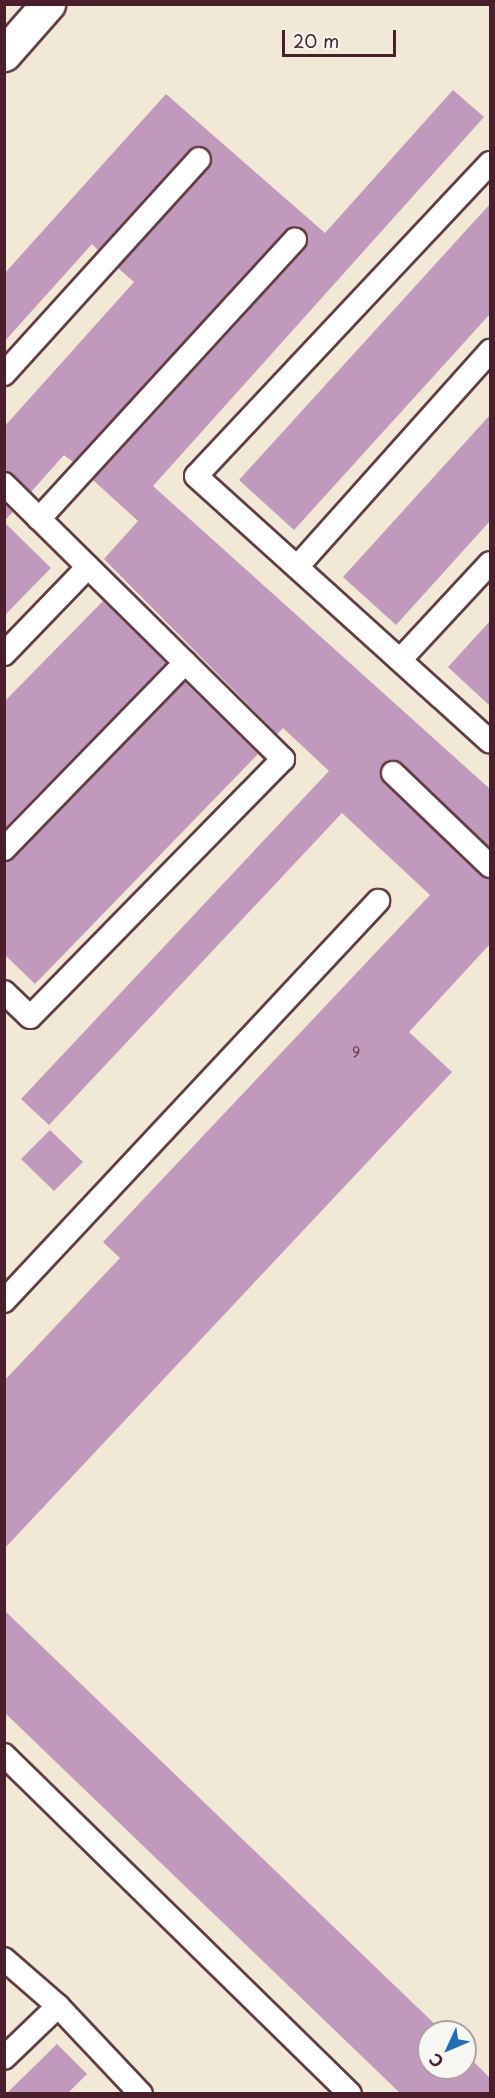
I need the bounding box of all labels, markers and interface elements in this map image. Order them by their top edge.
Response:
scale bar [285,18,399,56]
text: 20 m [293,27,339,54]
house number: 9 [352,1044,360,1060]
north arrow [417,2020,477,2080]
text: С [423,2048,448,2074]

